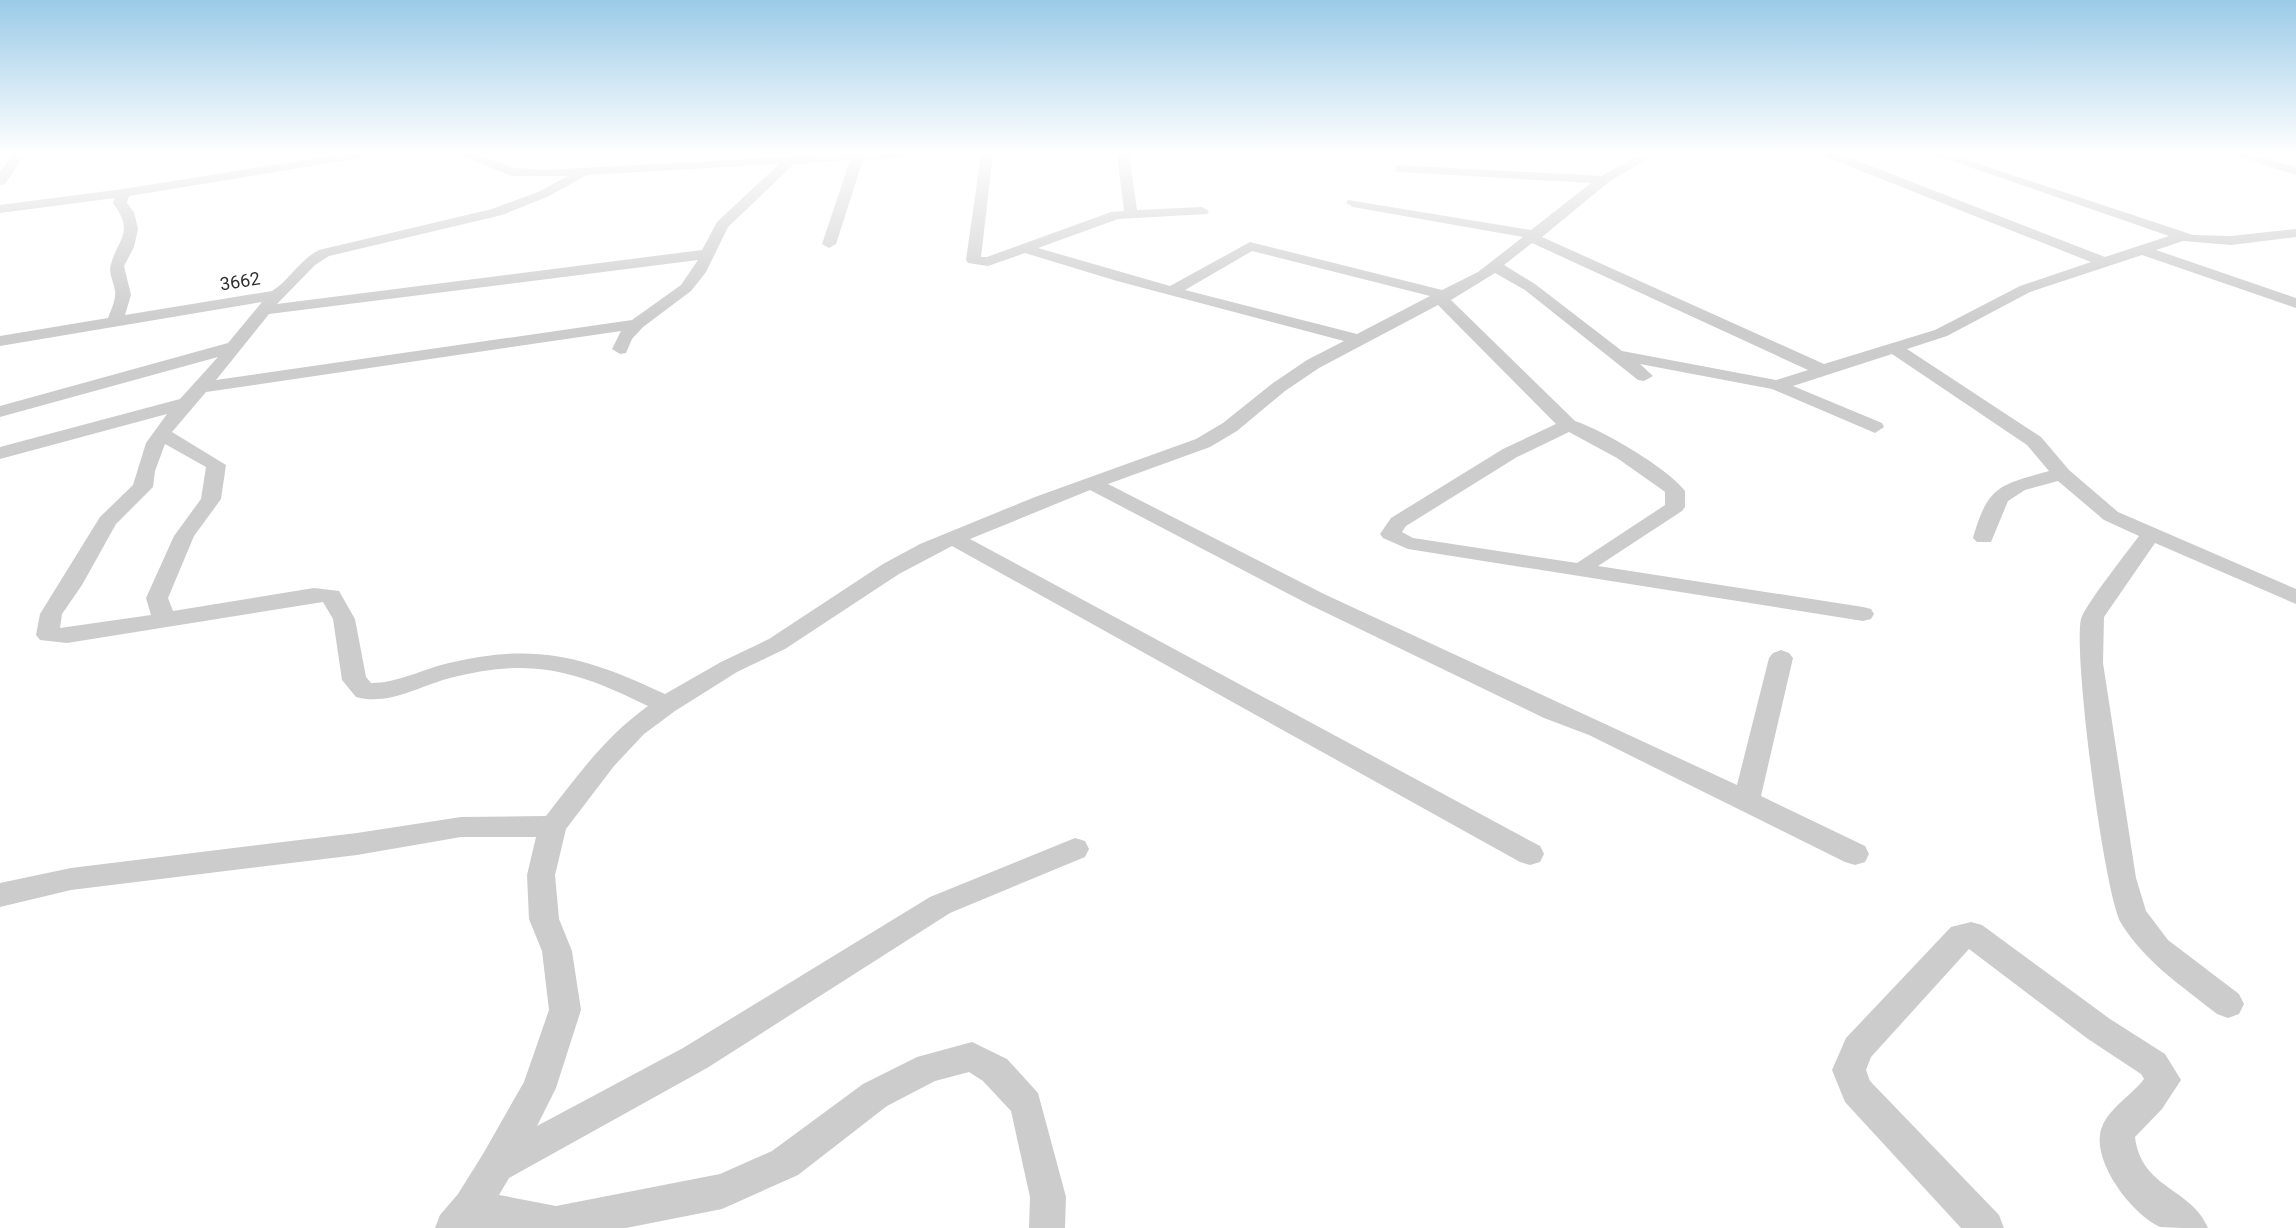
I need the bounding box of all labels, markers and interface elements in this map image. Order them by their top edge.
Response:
street label: 3662 [218,267,262,295]

